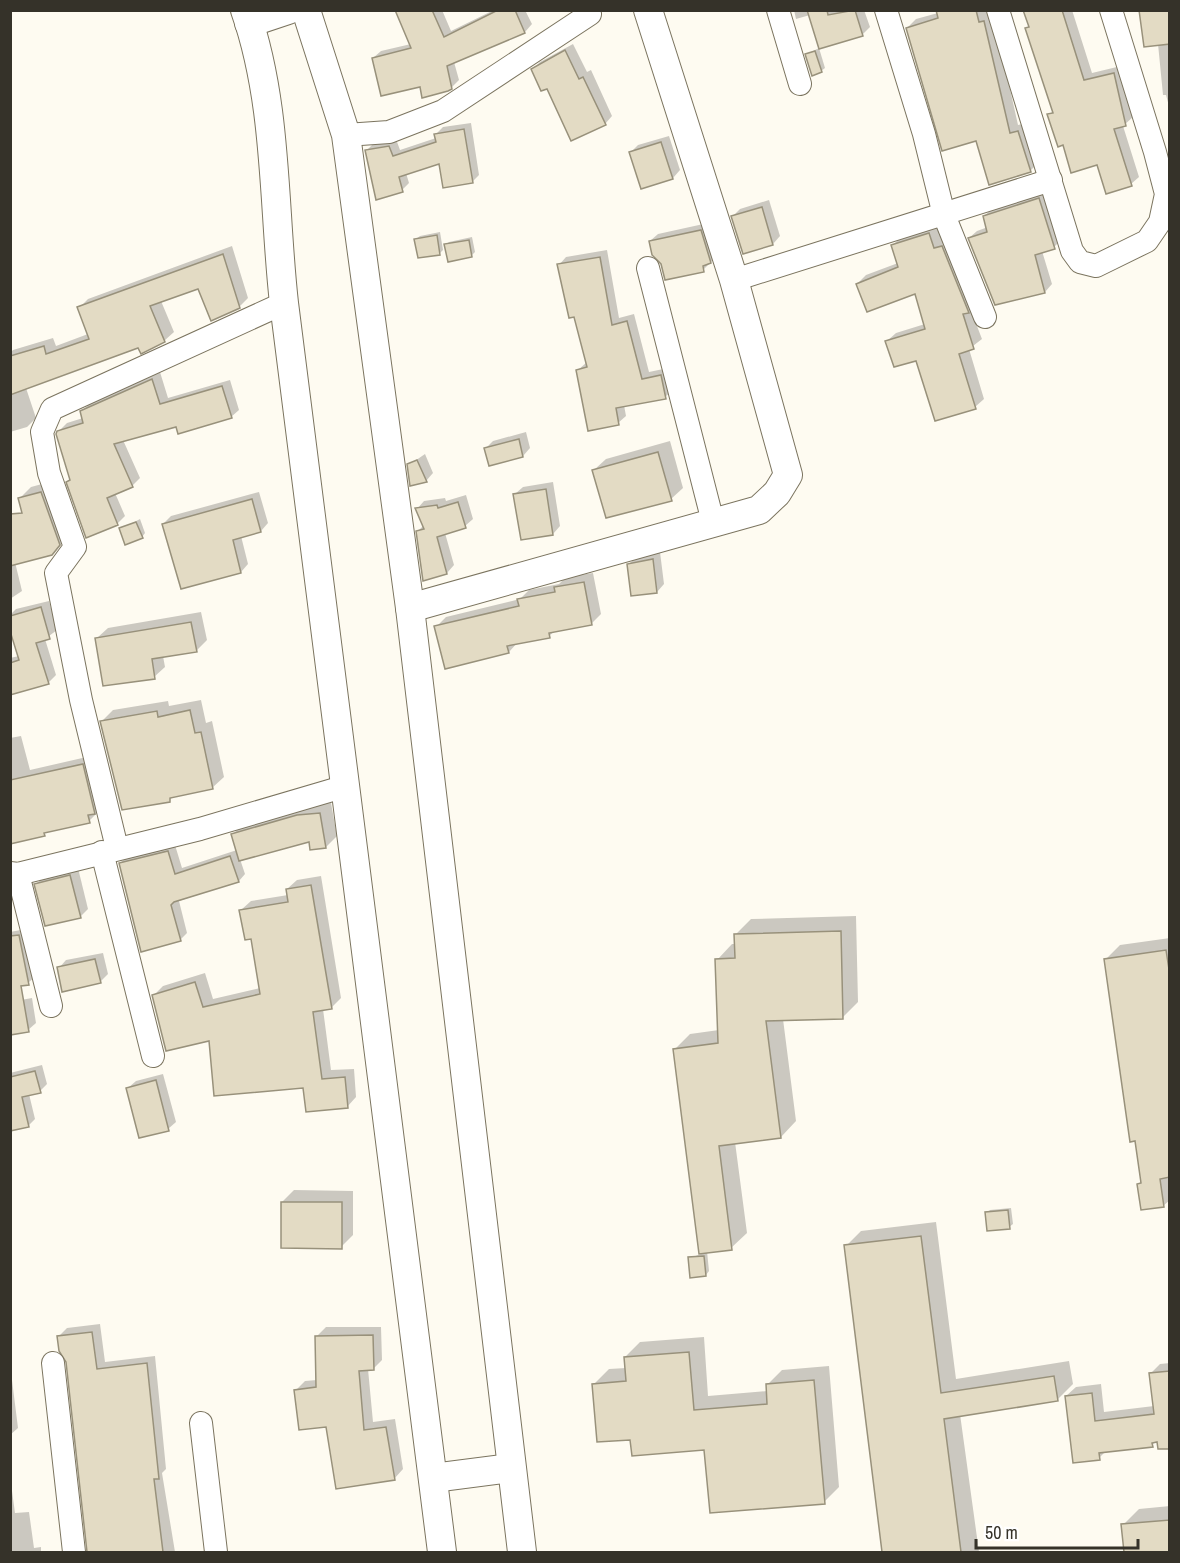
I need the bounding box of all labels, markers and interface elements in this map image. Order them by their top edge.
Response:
scale bar [976,1512,1138,1550]
text: 50 m [985,1520,1018,1545]

